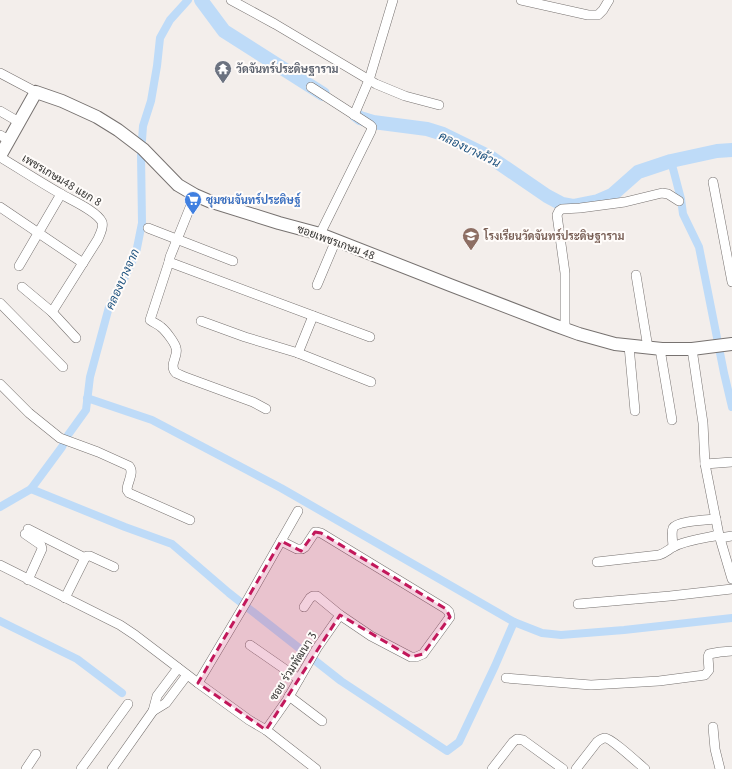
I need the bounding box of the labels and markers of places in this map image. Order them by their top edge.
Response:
temple icon: วัดจันทร์ประดิษฐาราม [213,59,233,84]
place label: วัดจันทร์ประดิษฐาราม [236,61,339,77]
supermarket icon: ชุมชนจันทร์ประดิษฐ์ [183,190,203,215]
place label: ชุมชนจันทร์ประดิษฐ์ [206,192,302,208]
school or university icon: โรงเรียนวัดจันทร์ประดิษฐาราม [461,226,481,251]
place label: โรงเรียนวัดจันทร์ประดิษฐาราม [483,228,624,244]

